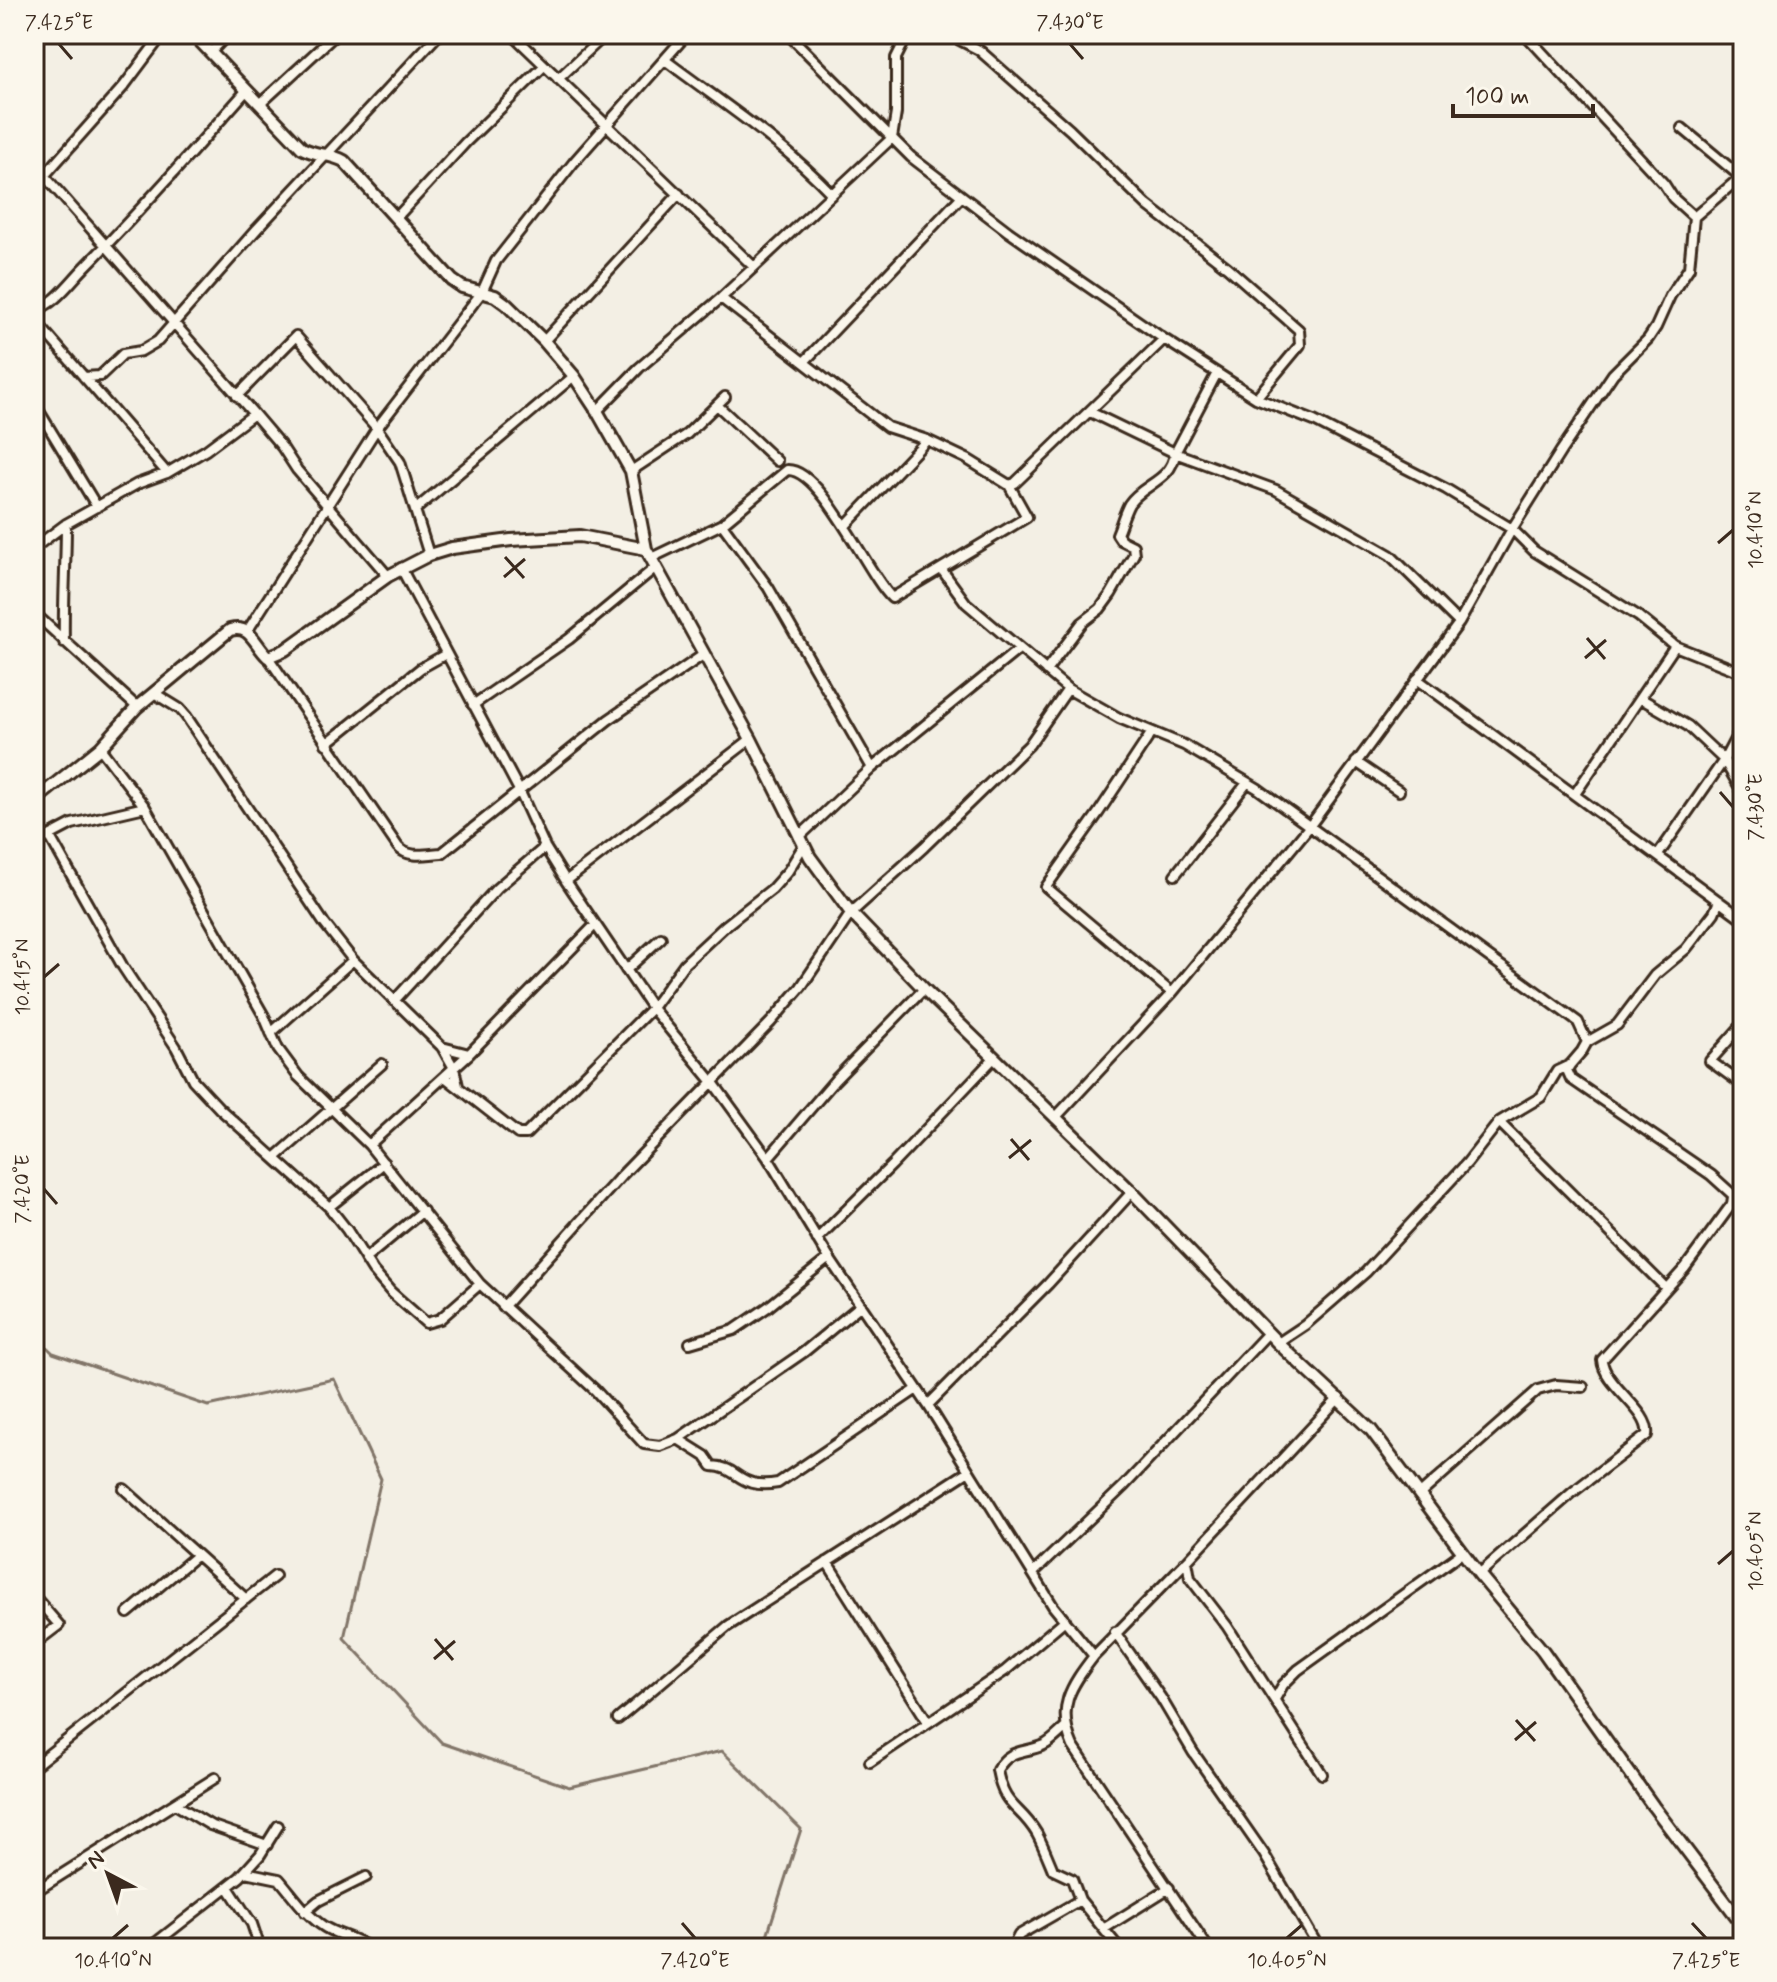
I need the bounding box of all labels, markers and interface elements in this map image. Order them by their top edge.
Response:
text: 7.425°E [25,10,93,37]
text: 7.430°E [1036,10,1104,37]
scale bar [1453,68,1593,118]
text: 100 m [1465,82,1529,113]
text: 10.410°N [1743,491,1770,569]
text: 7.430°E [1743,773,1770,841]
text: 10.415°N [10,939,37,1015]
text: 7.420°E [10,1154,37,1224]
text: 10.405°N [1743,1511,1770,1591]
north arrow [68,1834,148,1914]
text: N [81,1845,111,1876]
text: 10.410°N [74,1948,152,1975]
text: 7.420°E [660,1948,730,1975]
text: 10.405°N [1247,1948,1327,1975]
text: 7.425°E [1672,1948,1740,1975]

